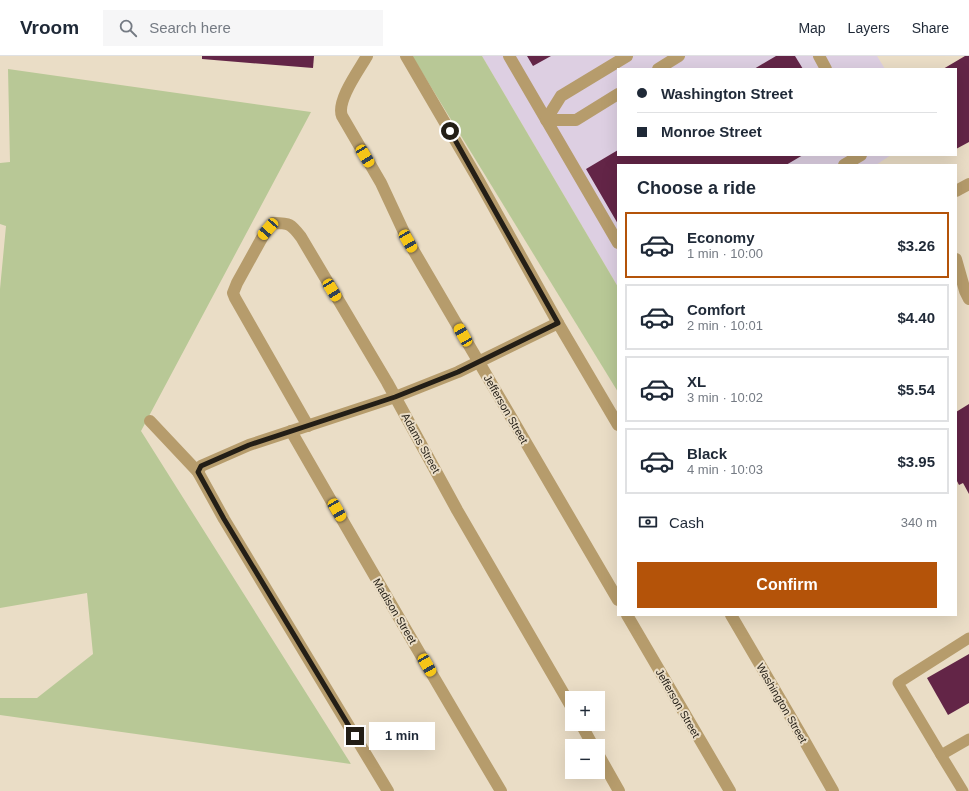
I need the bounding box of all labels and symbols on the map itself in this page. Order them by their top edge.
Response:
route start [441,122,459,140]
car [354,143,376,169]
car [256,216,280,242]
car [397,228,419,254]
car [321,277,343,303]
car [452,322,474,348]
street label: Jefferson Street [481,372,531,446]
street label: Adams Street [400,411,442,475]
car [326,497,348,523]
street label: Madison Street [371,576,419,646]
car [416,652,438,678]
street label: Washington Street [754,661,810,745]
street label: Jefferson Street [653,666,703,740]
callout: 1 min [369,722,435,750]
route end [346,727,364,745]

